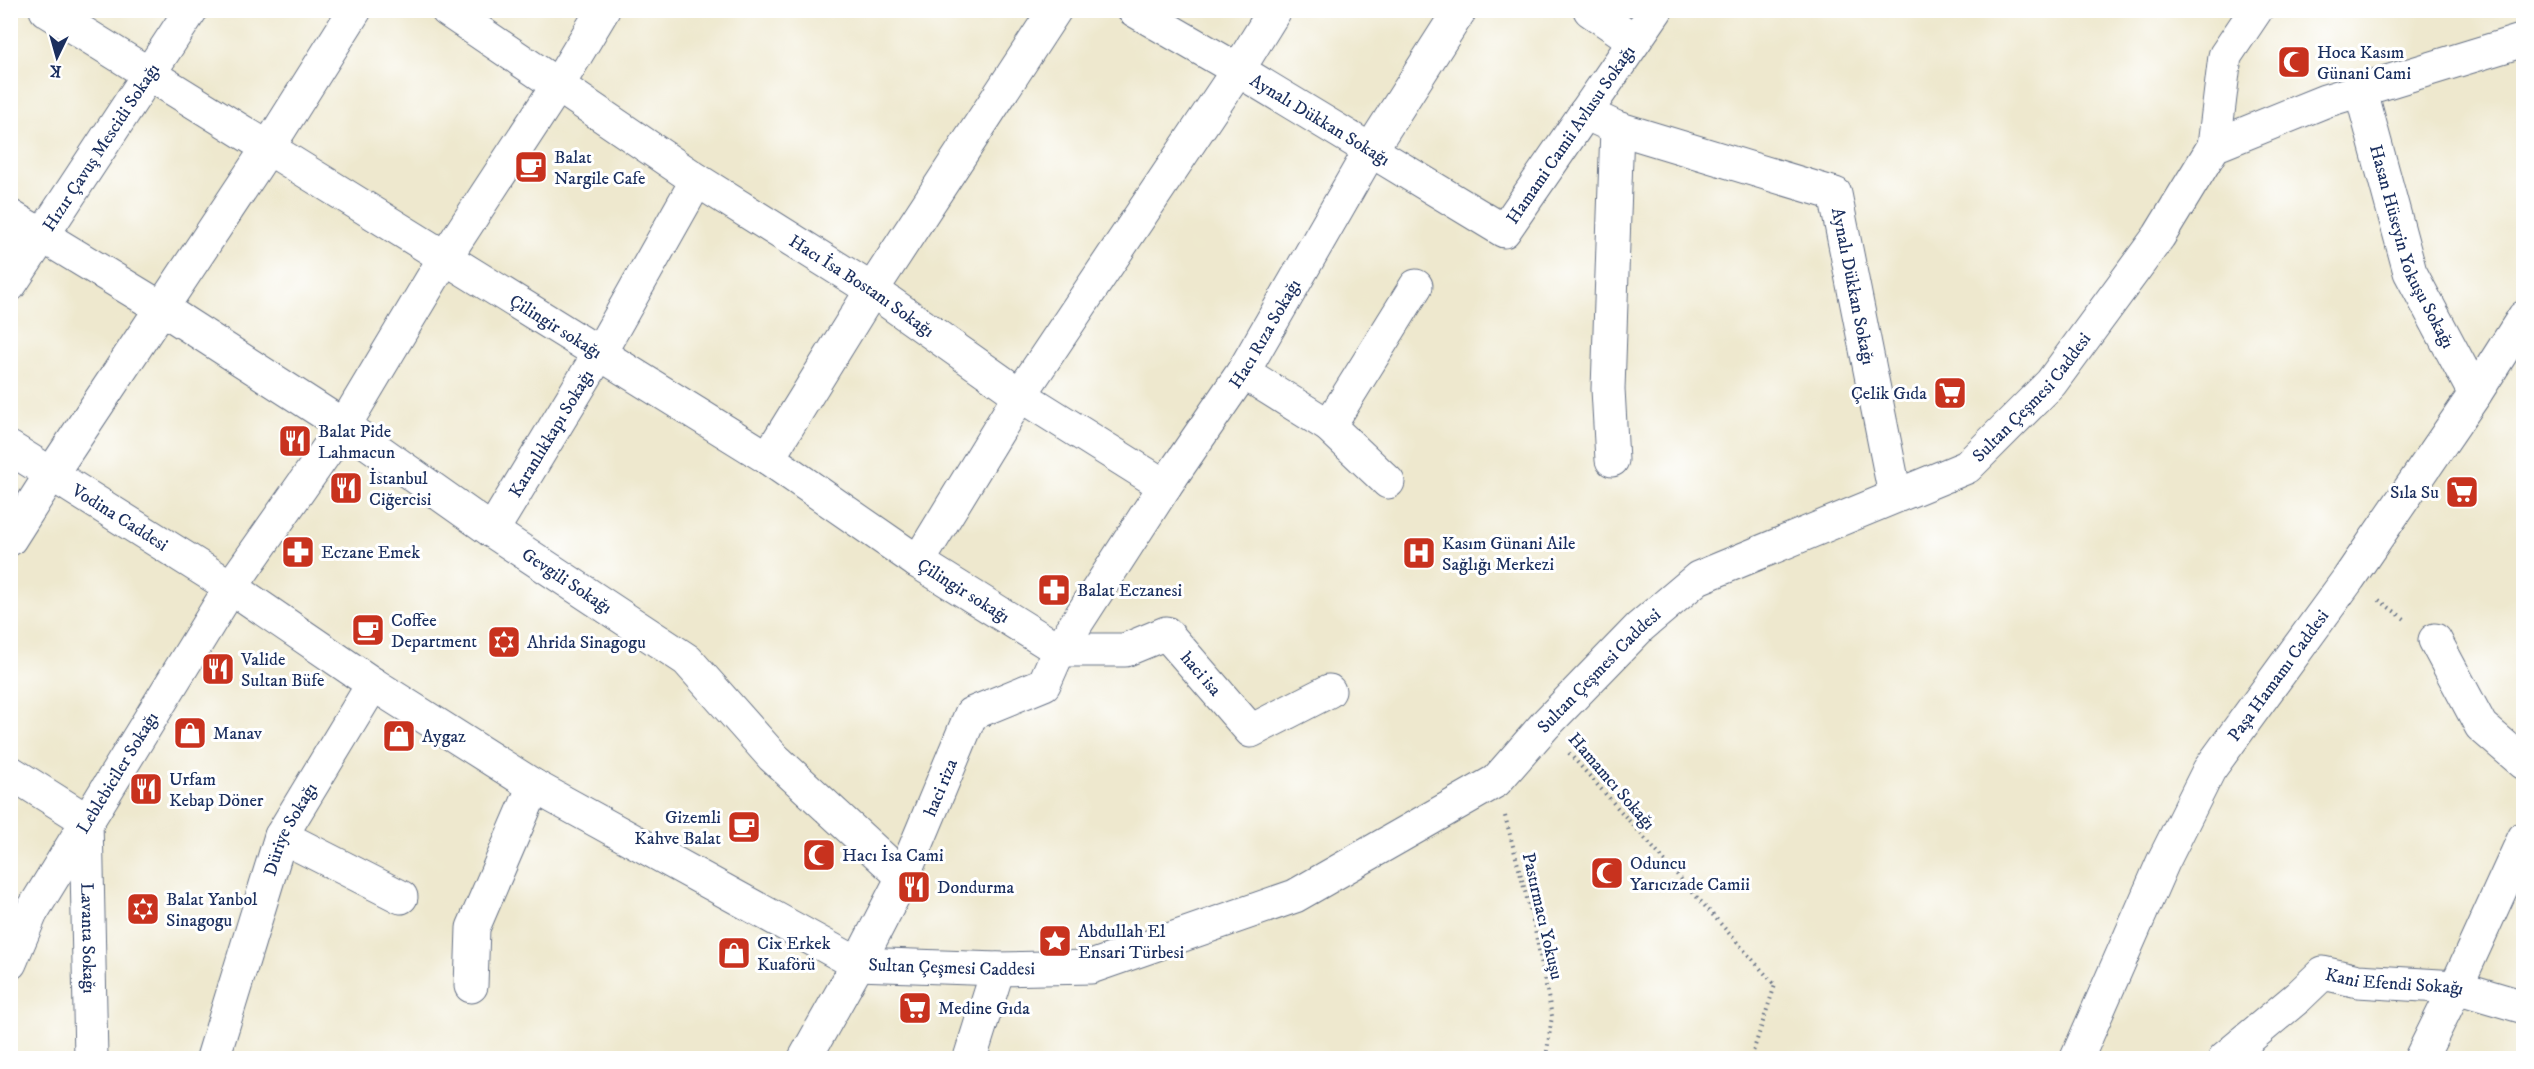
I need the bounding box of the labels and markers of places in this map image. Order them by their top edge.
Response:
place label: Hoca Kasım Günani Cami [2317,42,2411,85]
mosque icon: Hoca Kasım Günani Cami [2276,44,2312,80]
place label: Balat Nargile Cafe [554,147,646,190]
cafe icon: Balat Nargile Cafe [513,149,549,185]
supermarket icon: Çelik Gıda [1932,375,1968,411]
place label: Çelik Gıda [1851,383,1927,405]
place label: Balat Pide Lahmacun [318,421,396,464]
restaurant icon: Balat Pide Lahmacun [277,423,313,459]
place label: İstanbul Ciğercisi [369,467,431,511]
restaurant icon: İstanbul Ciğercisi [328,470,364,506]
supermarket icon: Sıla Su [2444,474,2480,510]
place label: Sıla Su [2390,482,2439,504]
place label: Kasım Günani Aile Sağlığı Merkezi [1442,533,1575,576]
pharmacy icon: Eczane Emek [280,534,316,570]
hospital icon: Kasım Günani Aile Sağlığı Merkezi [1401,535,1437,571]
place label: Eczane Emek [321,542,420,564]
pharmacy icon: Balat Eczanesi [1036,572,1072,608]
place label: Balat Eczanesi [1077,580,1182,602]
place label: Coffee Department [391,610,477,653]
cafe icon: Coffee Department [350,612,386,648]
synagogue icon: Ahrida Sinagogu [486,624,522,660]
place label: Ahrida Sinagogu [527,632,646,654]
place label: Valide Sultan Büfe [240,649,324,692]
restaurant icon: Valide Sultan Büfe [200,651,236,687]
shop icon: Manav [172,715,208,751]
shop icon: Aygaz [381,718,417,754]
place label: Manav [213,723,262,745]
place label: Aygaz [422,726,466,748]
place label: Urfam Kebap Döner [169,769,264,812]
restaurant icon: Urfam Kebap Döner [128,771,164,807]
place label: Gizemli Kahve Balat [634,807,721,850]
cafe icon: Gizemli Kahve Balat [726,809,762,845]
mosque icon: Hacı İsa Cami [801,837,837,873]
place label: Hacı İsa Cami [842,844,944,867]
place label: Oduncu Yarıcızade Camii [1630,853,1750,896]
mosque icon: Oduncu Yarıcızade Camii [1589,855,1625,891]
restaurant icon: Dondurma [896,869,932,905]
place label: Dondurma [937,877,1014,899]
place label: Balat Yanbol Sinagogu [166,889,258,932]
synagogue icon: Balat Yanbol Sinagogu [125,891,161,927]
place label: Abdullah El Ensari Türbesi [1078,921,1184,964]
place icon: Abdullah El Ensari Türbesi [1037,923,1073,959]
place label: Cix Erkek Kuaförü [757,933,831,976]
shop icon: Cix Erkek Kuaförü [716,935,752,971]
supermarket icon: Medine Gıda [897,990,933,1026]
place label: Medine Gıda [938,998,1030,1020]

